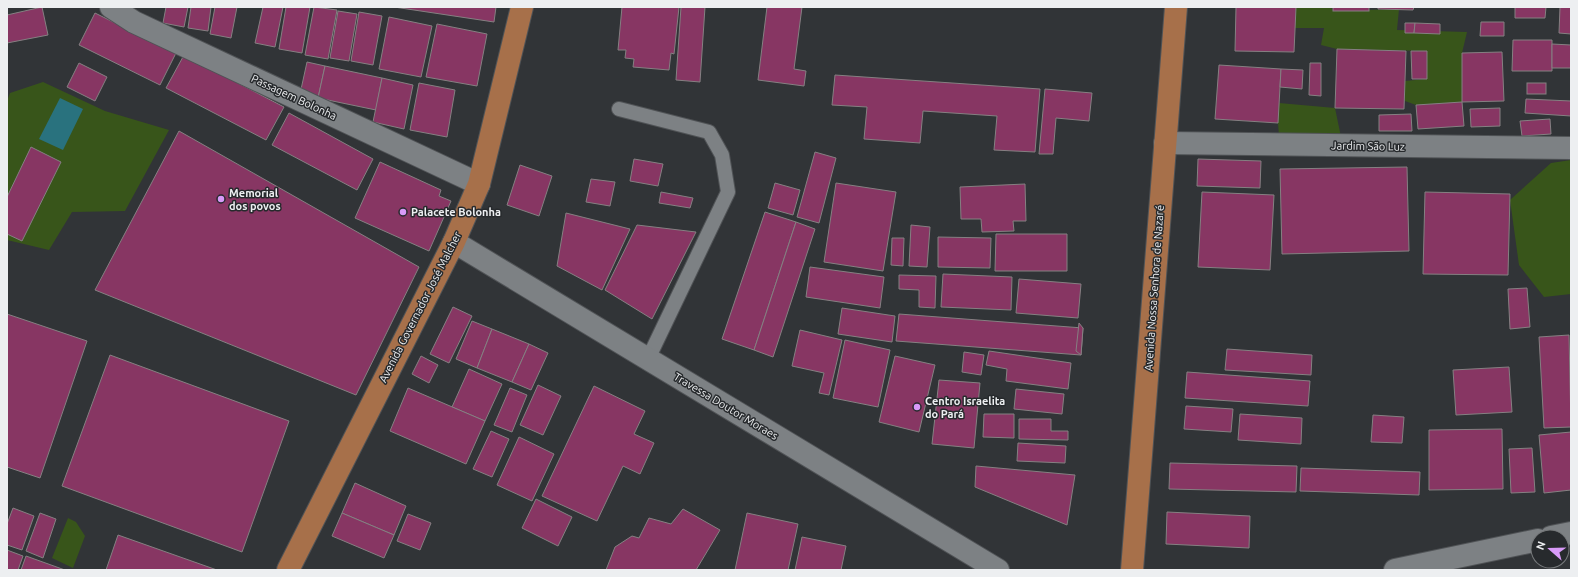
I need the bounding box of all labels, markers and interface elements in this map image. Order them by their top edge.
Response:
street label: Passagem Bolonha [249,72,339,122]
street label: Jardim São Luz [1331,139,1405,153]
place label: Memorial dos povos [229,187,281,212]
marker: Memorial dos povos [216,194,226,204]
street label: Avenida Nossa Senhora de Nazaré [1142,204,1166,372]
place label: Palacete Bolonha [411,206,501,218]
marker: Palacete Bolonha [398,207,408,217]
street label: Avenida Governador José Malcher [377,229,464,384]
street label: Travessa Doutor Moraes [672,370,780,442]
place label: Centro Israelita do Pará [925,395,1005,420]
marker: Centro Israelita do Pará [912,402,922,412]
north arrow [1530,529,1570,569]
text: N [1534,540,1548,551]

